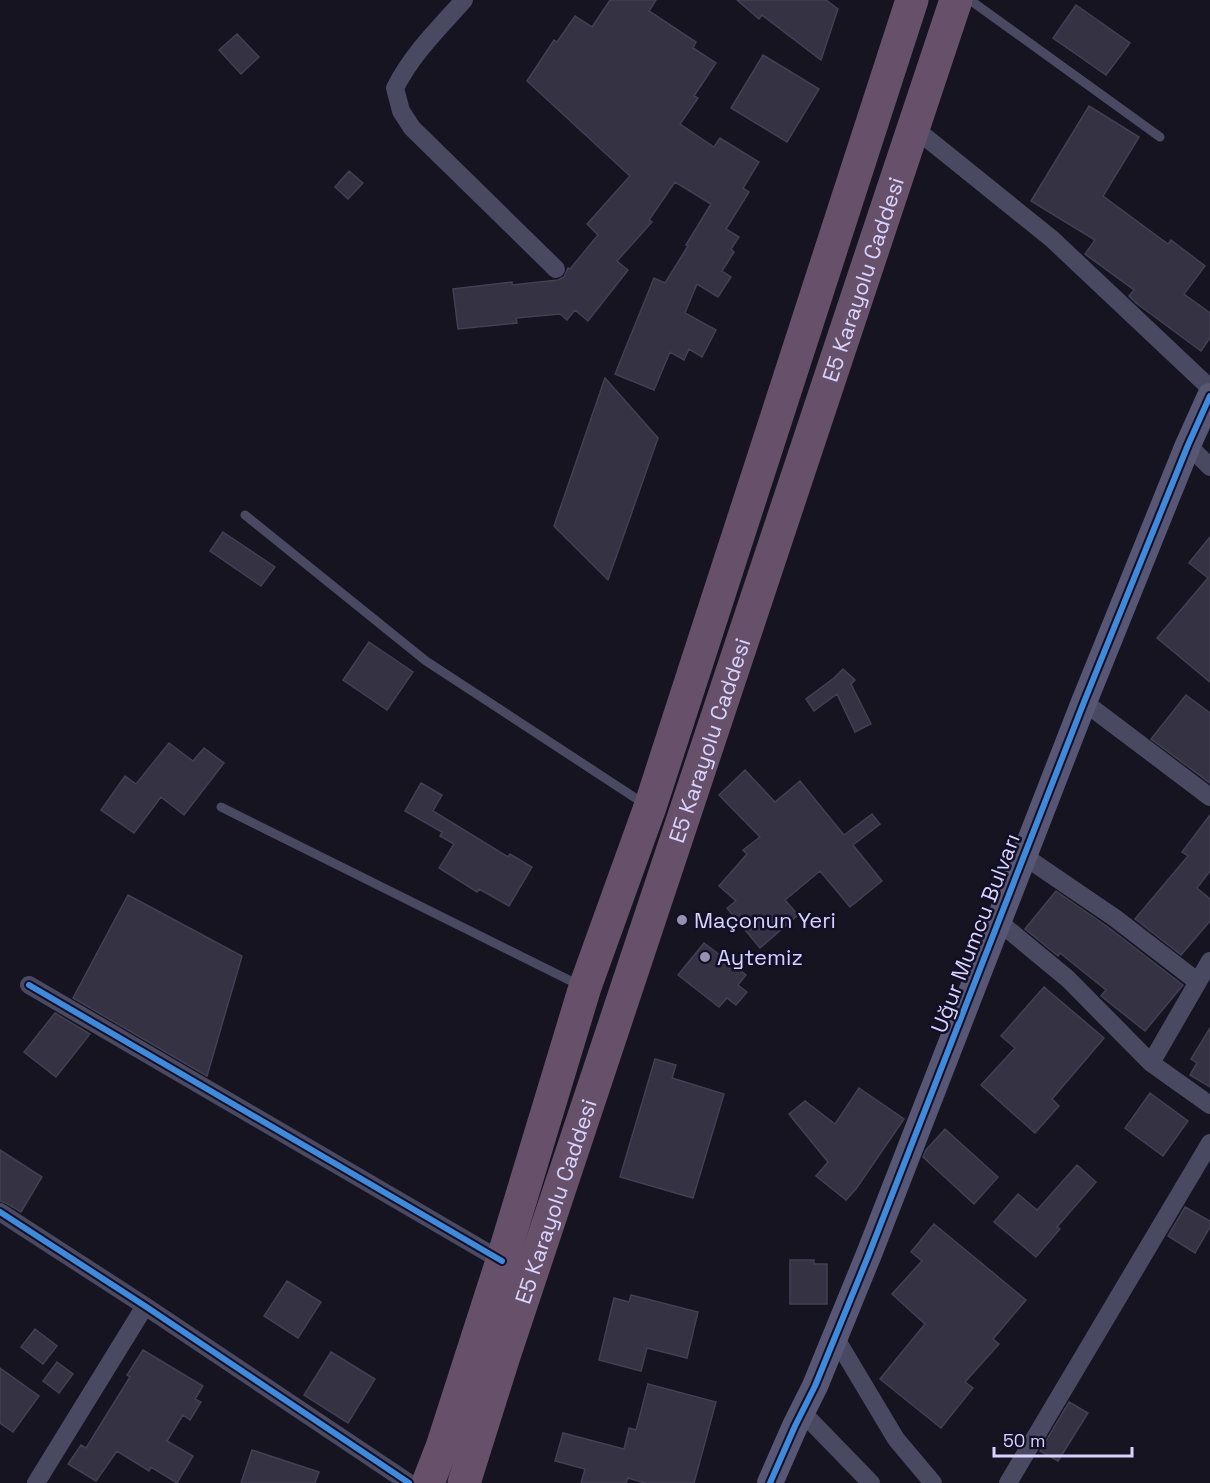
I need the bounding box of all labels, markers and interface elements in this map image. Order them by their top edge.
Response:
street label: E5 Karayolu Caddesi [816,173,910,385]
street label: E5 Karayolu Caddesi [662,634,756,846]
street label: Uğur Mumcu Bulvarı [924,829,1026,1037]
place label: Maçonun Yeri [694,906,836,934]
marker: Maçonun Yeri [675,913,689,927]
place label: Aytemiz [717,943,803,971]
marker: Aytemiz [698,950,712,964]
street label: E5 Karayolu Caddesi [508,1096,603,1307]
scale bar [994,1420,1132,1458]
text: 50 m [1003,1429,1045,1452]

